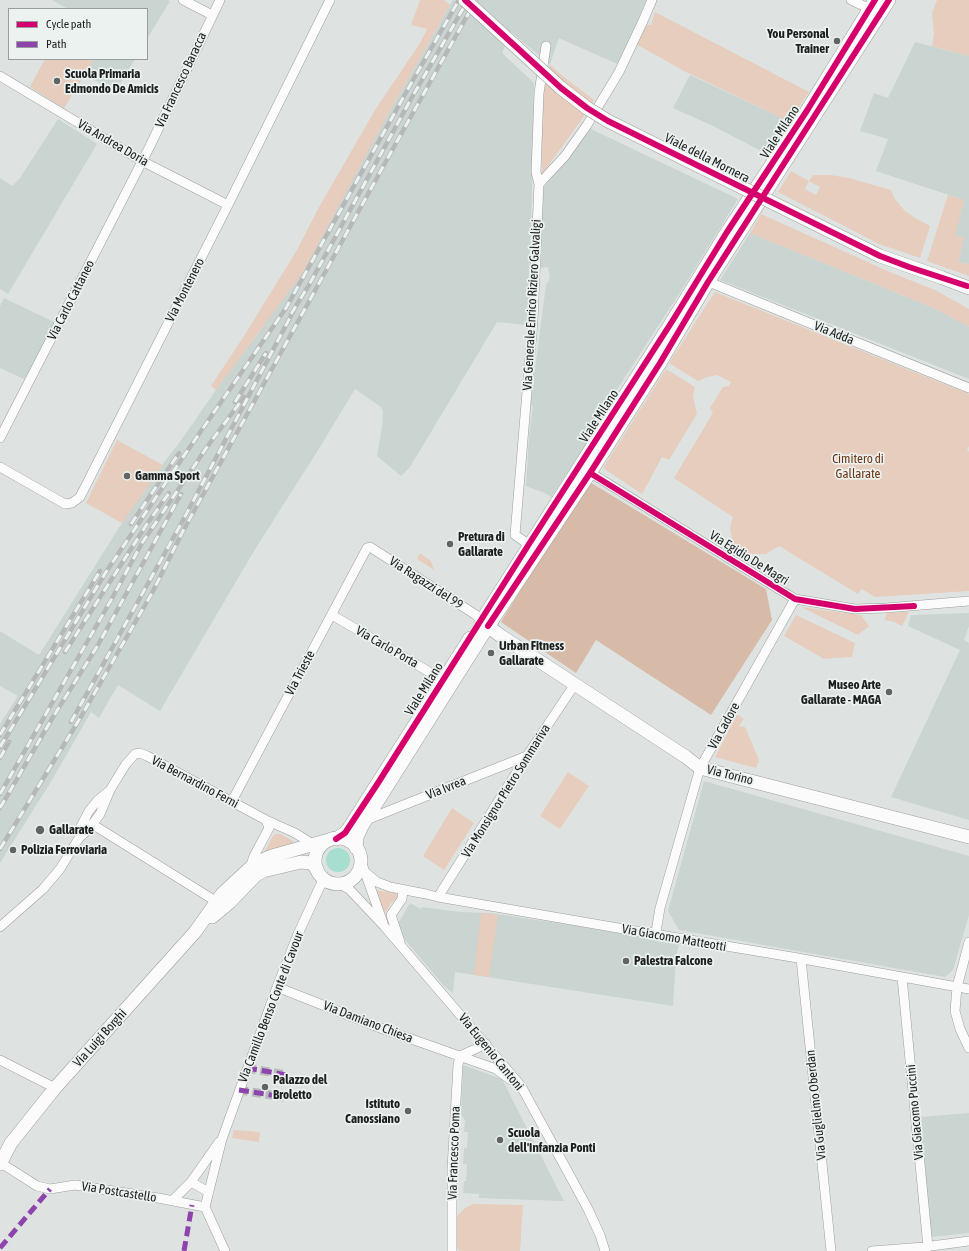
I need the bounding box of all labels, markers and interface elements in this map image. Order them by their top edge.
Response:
legend [8,8,148,60]
text: Cycle path [46,17,91,31]
place label: You Personal Trainer [767,26,829,57]
street label: Via Francesco Baracca [152,30,210,130]
marker: You Personal Trainer [832,36,842,46]
text: Path [46,37,67,51]
place label: Scuola Primaria Edmondo De Amicis [65,66,159,97]
marker: Scuola Primaria Edmondo De Amicis [52,76,62,86]
street label: Viale Milano [757,103,803,161]
street label: Via Andrea Doria [75,116,151,170]
street label: Viale della Mornera [662,130,752,186]
street label: Via Generale Enrico Riziero Galvaligi [520,219,544,391]
street label: Via Montenero [162,255,208,325]
street label: Via Carlo Cattaneo [44,257,98,343]
street label: Via Adda [812,318,856,348]
street label: Viale Milano [576,387,622,445]
park label: Cimitero di Gallarate [832,451,884,482]
place label: Gamma Sport [135,468,200,484]
marker: Gamma Sport [122,471,132,481]
street label: Via Egidio De Magri [707,527,791,589]
place label: Pretura di Gallarate [458,529,505,560]
marker: Pretura di Gallarate [445,539,455,549]
street label: Via Ragazzi del 99 [386,553,466,613]
street label: Via Carlo Porta [353,623,421,671]
place label: Urban Fitness Gallarate [499,638,564,669]
street label: Via Trieste [282,648,318,698]
marker: Urban Fitness Gallarate [486,648,496,658]
street label: Viale Milano [401,659,447,719]
place label: Museo Arte Gallarate - MAGA [801,677,881,708]
marker: Museo Arte Gallarate - MAGA [884,687,894,697]
street label: Via Cadore [705,700,743,752]
street label: Via Monsignor Pietro Sommariva [458,721,554,861]
street label: Via Bernardino Ferni [149,752,241,812]
street label: Via Torino [705,762,755,788]
street label: Via Ivrea [424,773,468,803]
place label: Gallarate [49,822,94,838]
marker: Gallarate [34,824,46,836]
place label: Polizia Ferroviaria [21,842,107,858]
marker: Polizia Ferroviaria [8,845,18,855]
street label: Via Giacomo Matteotti [621,921,727,955]
street label: Via Camillo Benso Conte di Cavour [235,929,307,1085]
place label: Palestra Falcone [634,953,713,969]
marker: Palestra Falcone [621,956,631,966]
street label: Via Damiano Chiesa [321,998,415,1046]
street label: Via Luigi Borghi [70,1006,130,1070]
street label: Via Eugenio Cantoni [455,1010,527,1094]
street label: Via Guglielmo Oberdan [802,1049,830,1161]
street label: Via Giacomo Puccini [903,1064,927,1160]
place label: Palazzo del Broletto [273,1072,327,1103]
marker: Palazzo del Broletto [260,1082,270,1092]
place label: Istituto Canossiano [345,1096,400,1127]
marker: Istituto Canossiano [403,1106,413,1116]
street label: Via Francesco Poma [445,1106,463,1200]
place label: Scuola dell'Infanzia Ponti [508,1125,596,1156]
marker: Scuola dell'Infanzia Ponti [495,1135,505,1145]
street label: Via Postcastello [80,1178,158,1206]

